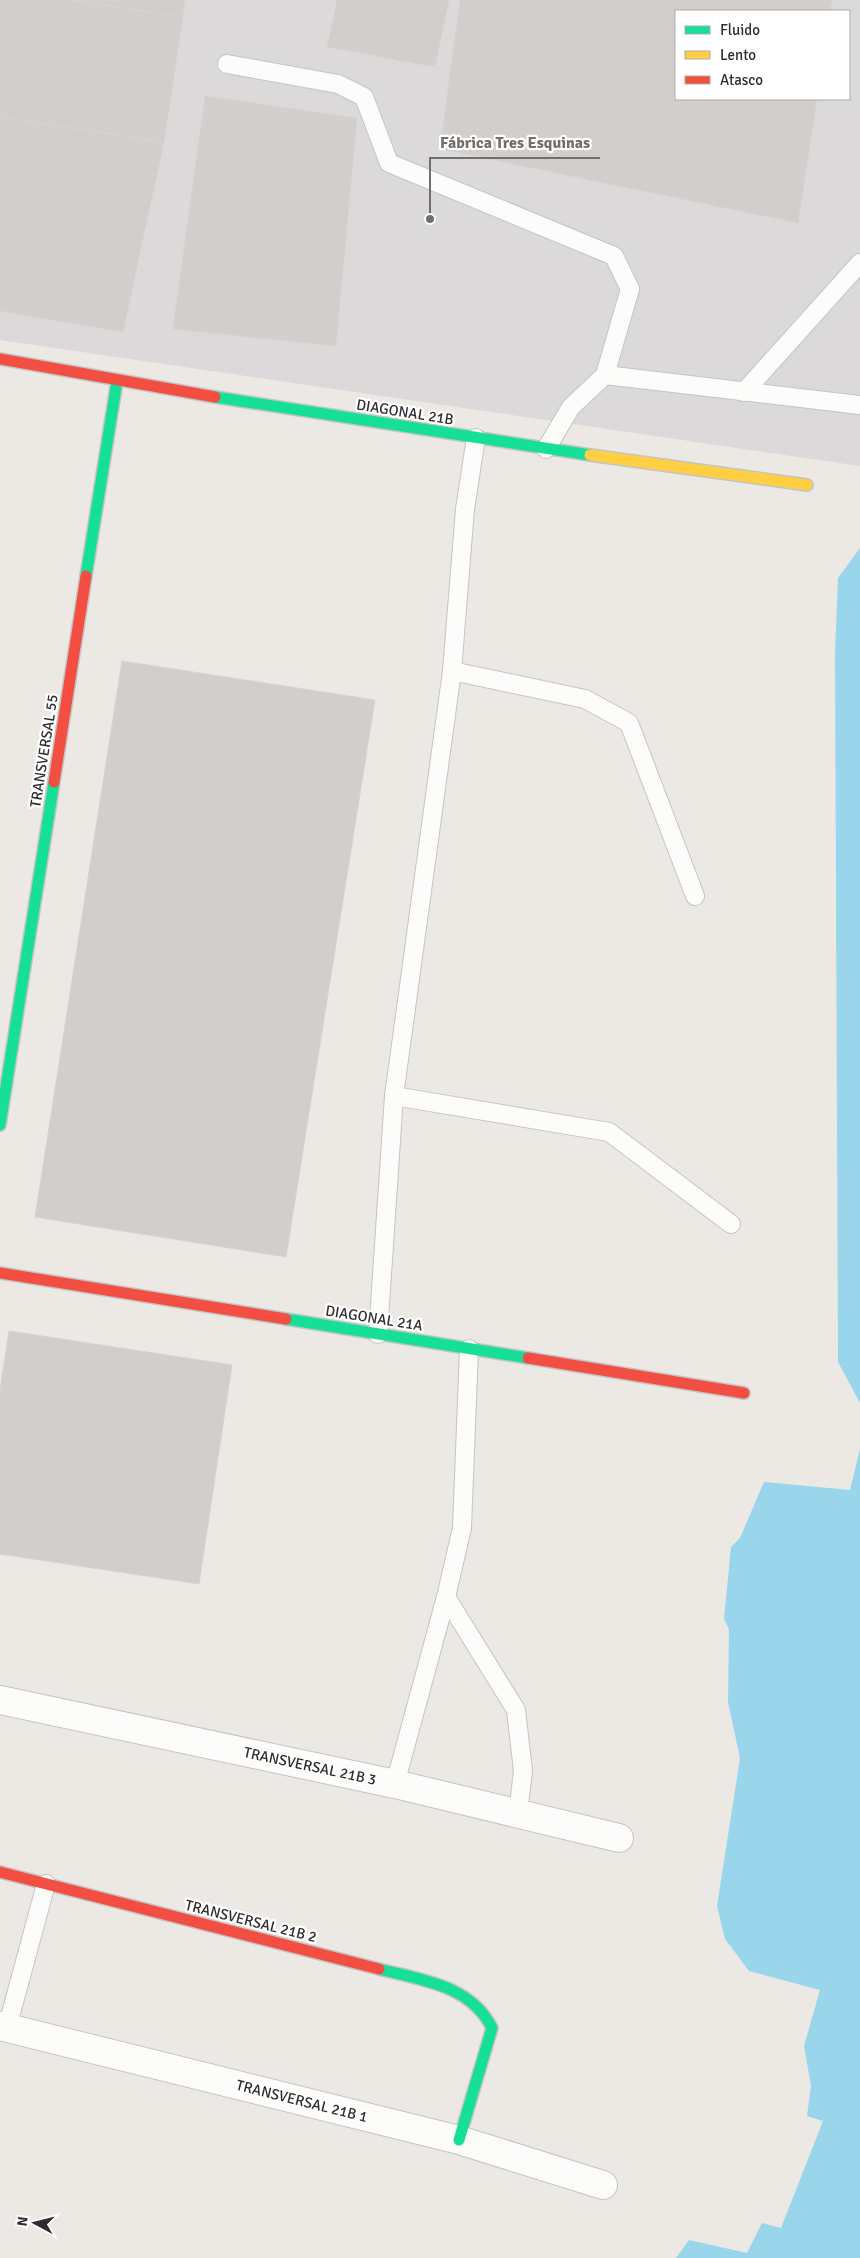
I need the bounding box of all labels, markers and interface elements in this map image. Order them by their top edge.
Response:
legend [675,10,850,100]
text: Fluido [720,21,760,39]
text: Lento [720,46,756,64]
text: Atasco [720,71,763,89]
callout: Fábrica Tres Esquinas [430,127,600,158]
text: Fábrica Tres Esquinas [440,133,590,153]
street label: DIAGONAL 21B [355,395,455,429]
street label: TRANSVERSAL 55 [26,693,62,809]
street label: DIAGONAL 21A [324,1301,424,1335]
street label: TRANSVERSAL 21B 3 [242,1743,378,1789]
street label: TRANSVERSAL 21B 2 [183,1896,319,1946]
street label: TRANSVERSAL 21B 1 [234,2076,370,2126]
north arrow [10,2198,60,2248]
text: N [14,2216,32,2227]

